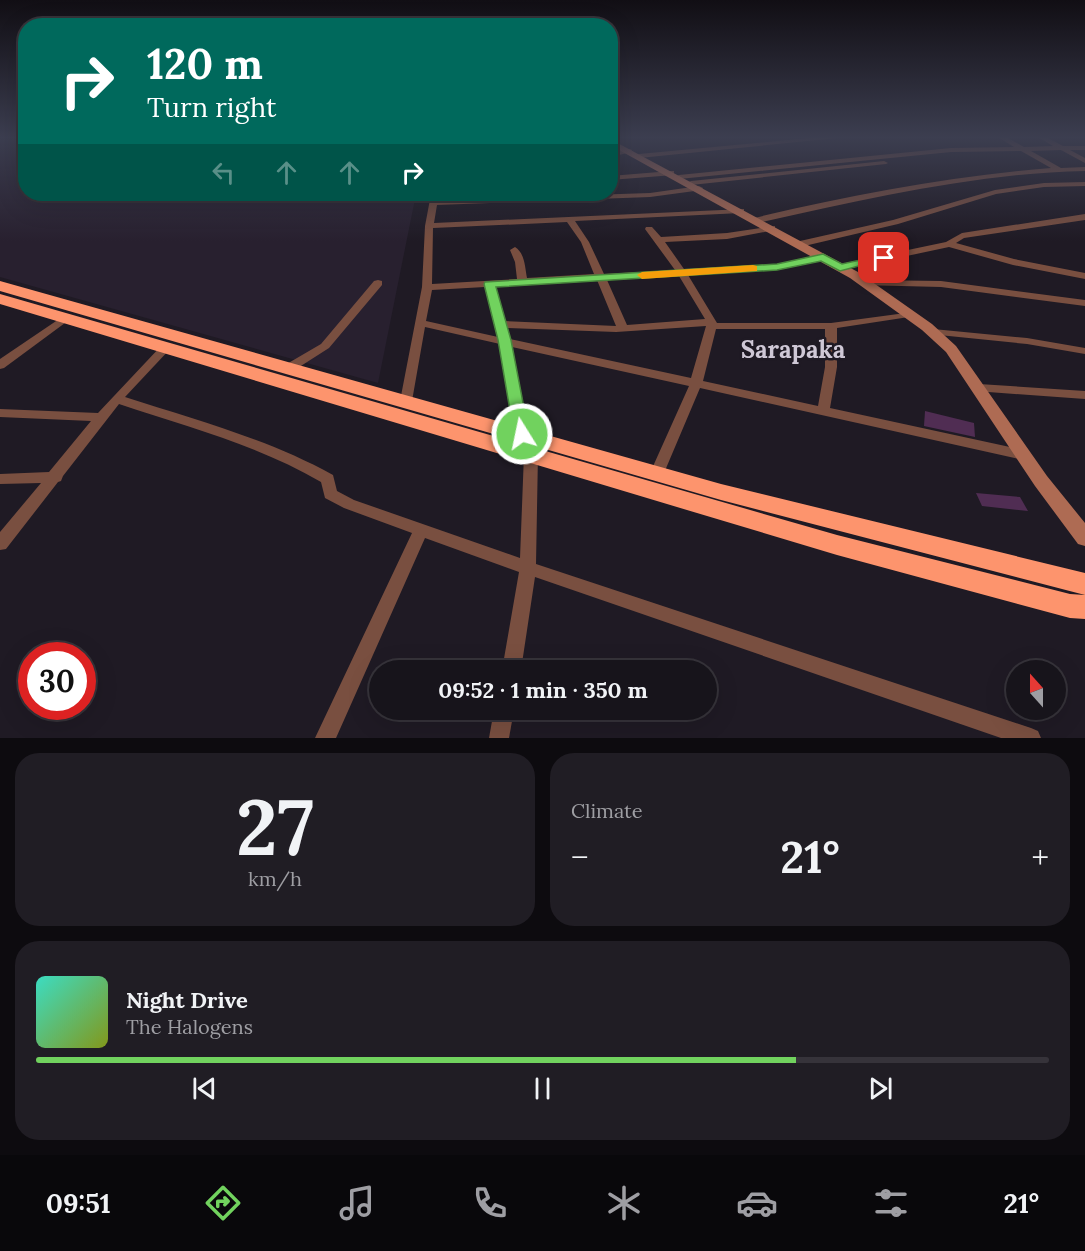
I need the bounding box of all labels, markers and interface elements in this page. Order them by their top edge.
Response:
text: 120 m [147,37,263,91]
icon: right [48,42,126,120]
text: Turn right [147,90,276,124]
icon: left [207,156,240,189]
icon: ahead [270,156,303,189]
icon: ahead [333,156,366,189]
icon: right [396,156,429,189]
pin [858,232,909,283]
icon: arrive [867,241,900,274]
district label: Sarapaka [741,334,846,365]
position arrow [490,402,554,466]
speed limit sign: 30 [18,642,96,720]
north arrow [1006,660,1066,720]
map controls [1006,660,1066,720]
text: 09:52 · 1 min · 350 m [438,676,648,704]
text: 27 [236,777,314,876]
text: Climate [571,798,643,823]
text: 21° [780,828,840,885]
text: − [571,836,589,878]
text: + [1031,836,1049,878]
text: km/h [248,866,302,891]
text: Night Drive [126,986,248,1014]
text: The Halogens [126,1014,253,1039]
icon: previous [188,1072,221,1105]
icon: pause [526,1072,559,1105]
icon: next [864,1072,897,1105]
icon: directions [202,1182,244,1224]
icon: music [336,1182,378,1224]
icon: phone [469,1182,511,1224]
icon: climate [603,1182,645,1224]
icon: car [736,1182,778,1224]
icon: filters [870,1182,912,1224]
text: 09:51 [46,1186,111,1220]
text: 21° [1004,1186,1039,1220]

